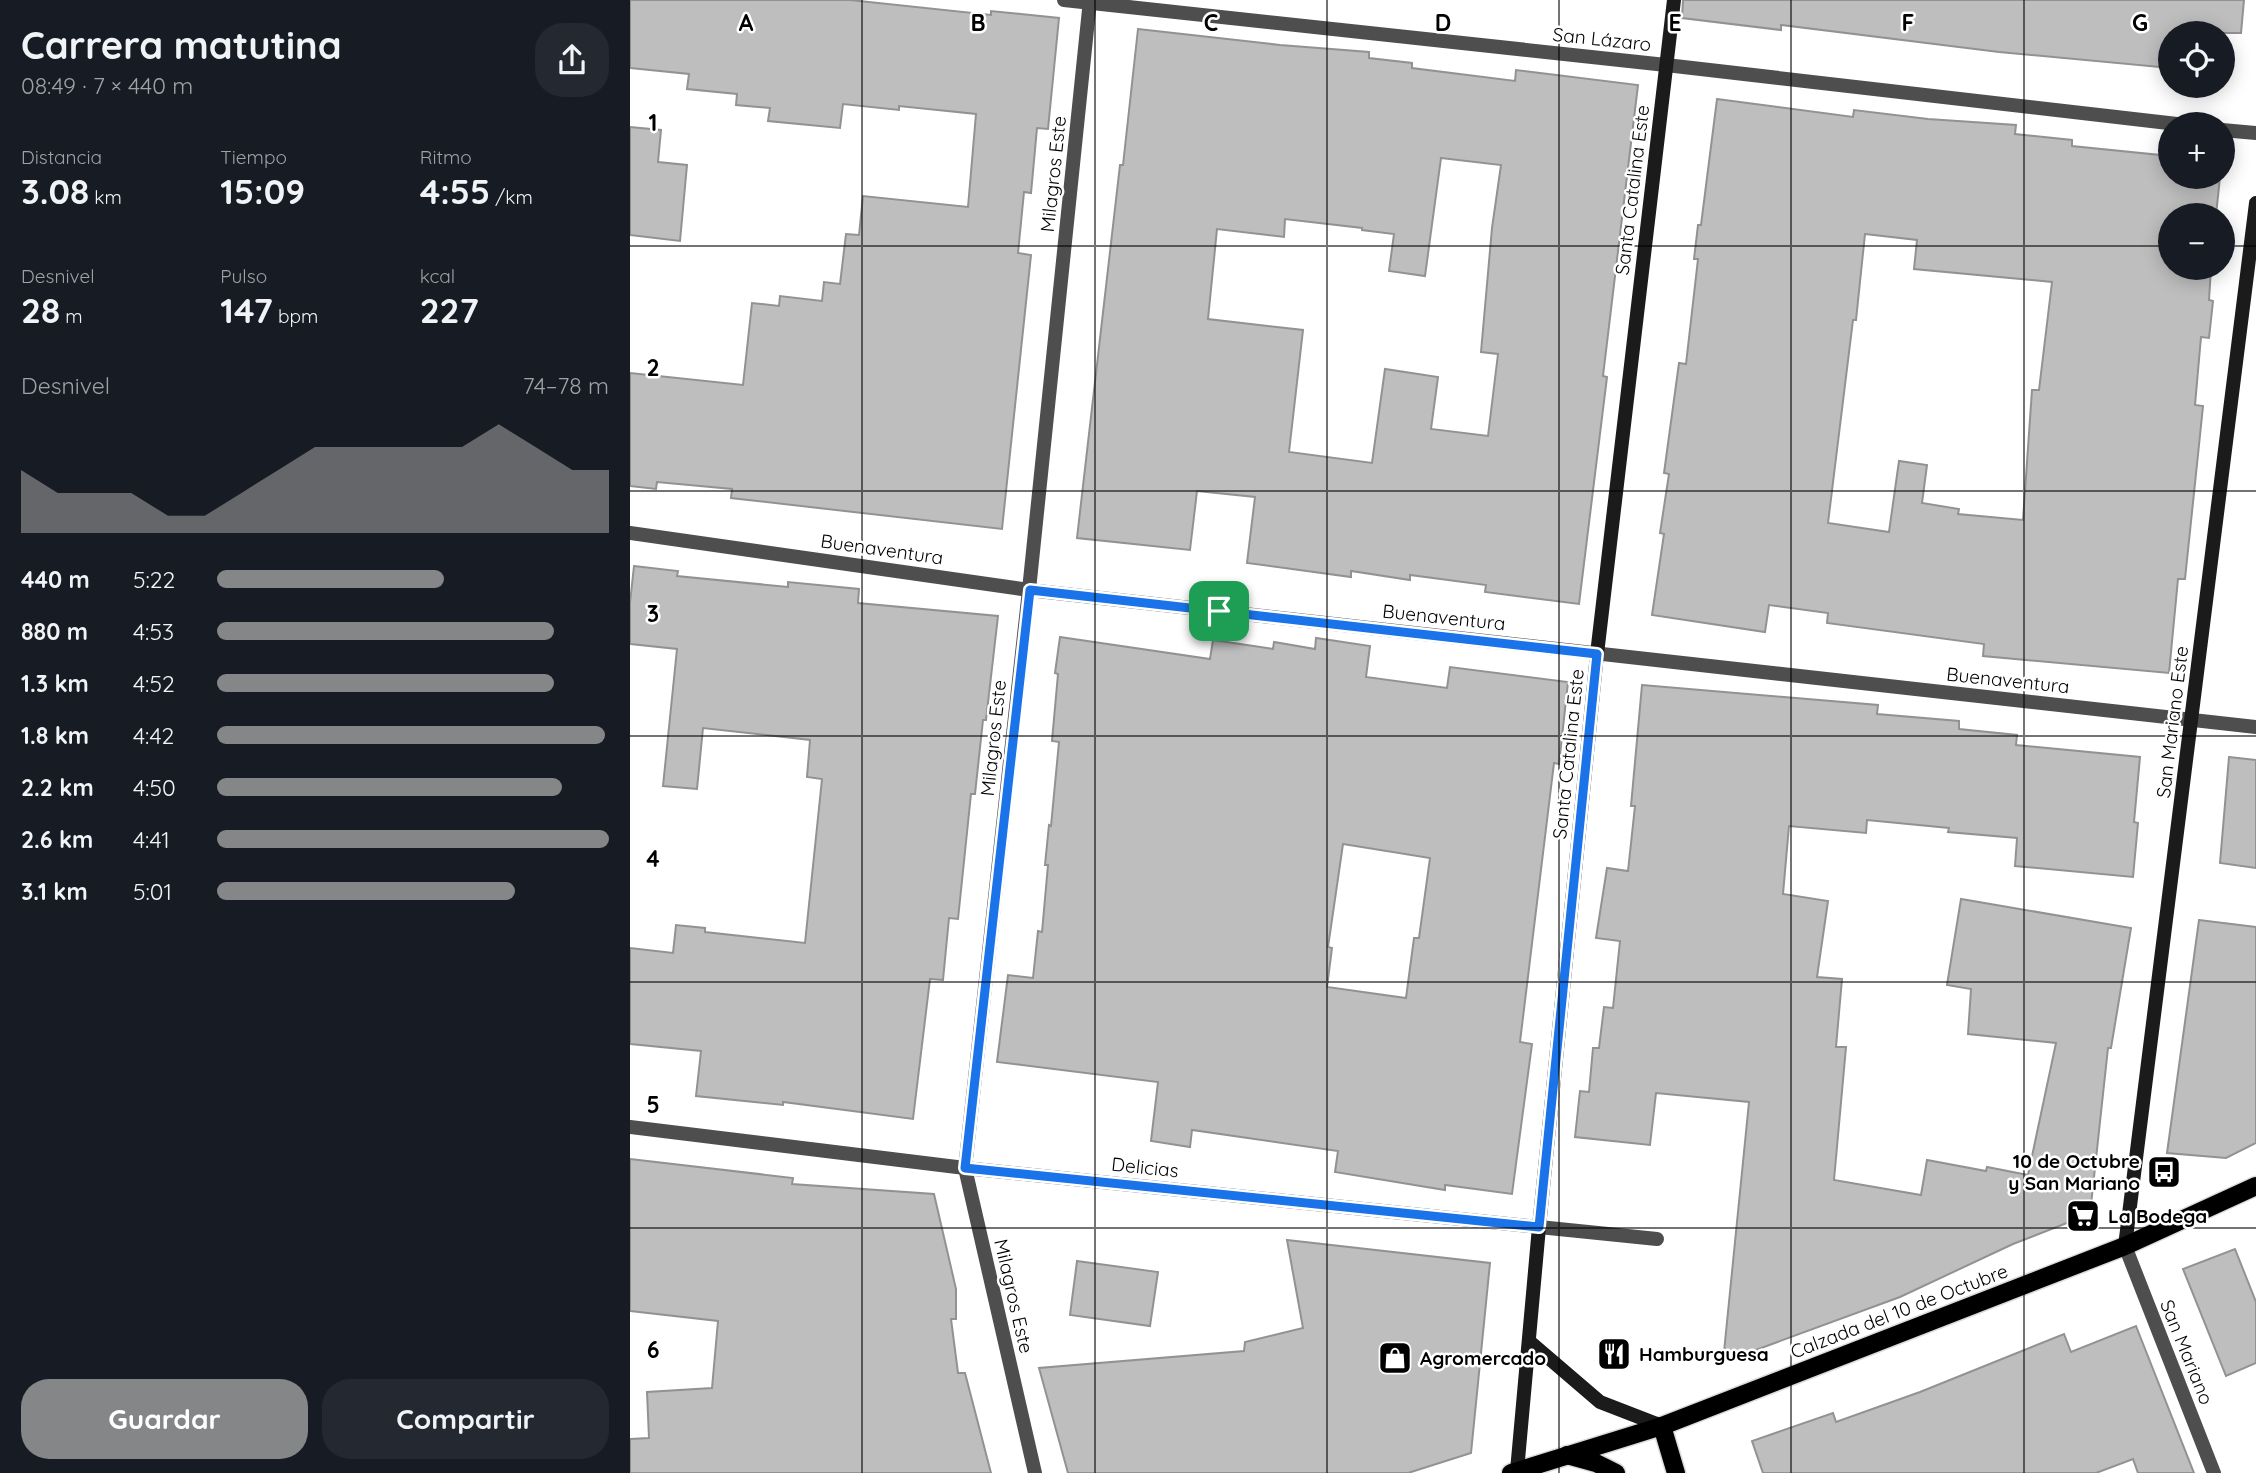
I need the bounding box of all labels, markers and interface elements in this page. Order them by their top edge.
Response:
text: A [739,8,754,37]
text: B [970,8,986,37]
text: C [1204,8,1218,37]
text: D [1435,8,1451,37]
text: E [1668,8,1682,37]
text: F [1902,8,1914,37]
text: G [2132,8,2148,37]
text: Carrera matutina [21,21,342,69]
map controls [2158,21,2235,280]
button: locate [2158,21,2235,98]
street label: San Lázaro [1552,22,1652,56]
button: share [535,23,609,97]
text: 08:49 · 7 × 440 m [21,71,193,100]
street label: Santa Catalina Este [1610,104,1654,276]
text: 1 [649,108,657,137]
button: + [2158,112,2235,189]
street label: Milagros Este [1035,115,1071,233]
text: Distancia [21,145,102,169]
text: Tiempo [220,145,287,169]
text: Ritmo [420,145,472,169]
text: 3.08 [21,169,89,213]
text: 15:09 [220,169,305,213]
text: 4:55 [420,169,490,213]
text: km [89,185,122,209]
text: /km [490,185,533,209]
button: − [2158,203,2235,280]
text: Desnivel [21,264,95,288]
text: Pulso [220,264,267,288]
text: kcal [420,264,455,288]
text: 28 [21,288,60,332]
text: 147 [220,288,273,332]
text: 227 [420,288,479,332]
text: m [60,304,83,328]
text: bpm [273,304,318,328]
text: 2 [646,353,660,382]
text: Desnivel [21,371,110,400]
text: 74–78 m [523,371,609,400]
street label: Buenaventura [819,529,945,569]
text: 440 m [21,565,90,594]
text: 5:22 [133,565,175,594]
pin [1189,581,1249,641]
icon: arrive [1200,592,1238,630]
text: 3 [647,599,659,628]
street label: Buenaventura [1381,599,1507,635]
text: 880 m [21,617,88,646]
text: 4:53 [133,617,174,646]
street label: San Mariano Este [2151,645,2193,799]
street label: Buenaventura [1945,662,2071,698]
street label: Santa Catalina Este [1547,668,1589,840]
text: 1.3 km [21,669,89,698]
text: 4:52 [133,669,175,698]
street label: Milagros Este [975,679,1011,797]
text: 1.8 km [21,721,89,750]
text: 4:42 [133,721,174,750]
text: 2.2 km [21,773,94,802]
text: 4:50 [133,773,176,802]
text: 2.6 km [21,825,93,854]
text: 4:41 [133,825,170,854]
text: 4 [646,844,660,873]
text: 3.1 km [21,877,88,906]
text: 5:01 [133,877,172,906]
text: 5 [646,1090,660,1119]
place label: 10 de Octubre y San Mariano [2008,1149,2140,1195]
street label: Delicias [1110,1152,1180,1182]
bus stop icon: 10 de Octubre y San Mariano [2145,1153,2183,1191]
supermarket icon: La Bodega [2064,1197,2102,1235]
place label: La Bodega [2108,1204,2207,1228]
street label: Milagros Este [989,1236,1039,1356]
street label: Calzada del 10 de Octubre [1787,1258,2011,1364]
street label: San Mariano [2155,1296,2219,1408]
text: 6 [647,1335,659,1364]
restaurant icon: Hamburguesa [1595,1335,1633,1373]
shop icon: Agromercado [1376,1339,1414,1377]
place label: Hamburguesa [1639,1342,1769,1366]
place label: Agromercado [1420,1346,1546,1370]
button: Guardar [21,1379,308,1459]
button: Compartir [322,1379,609,1459]

